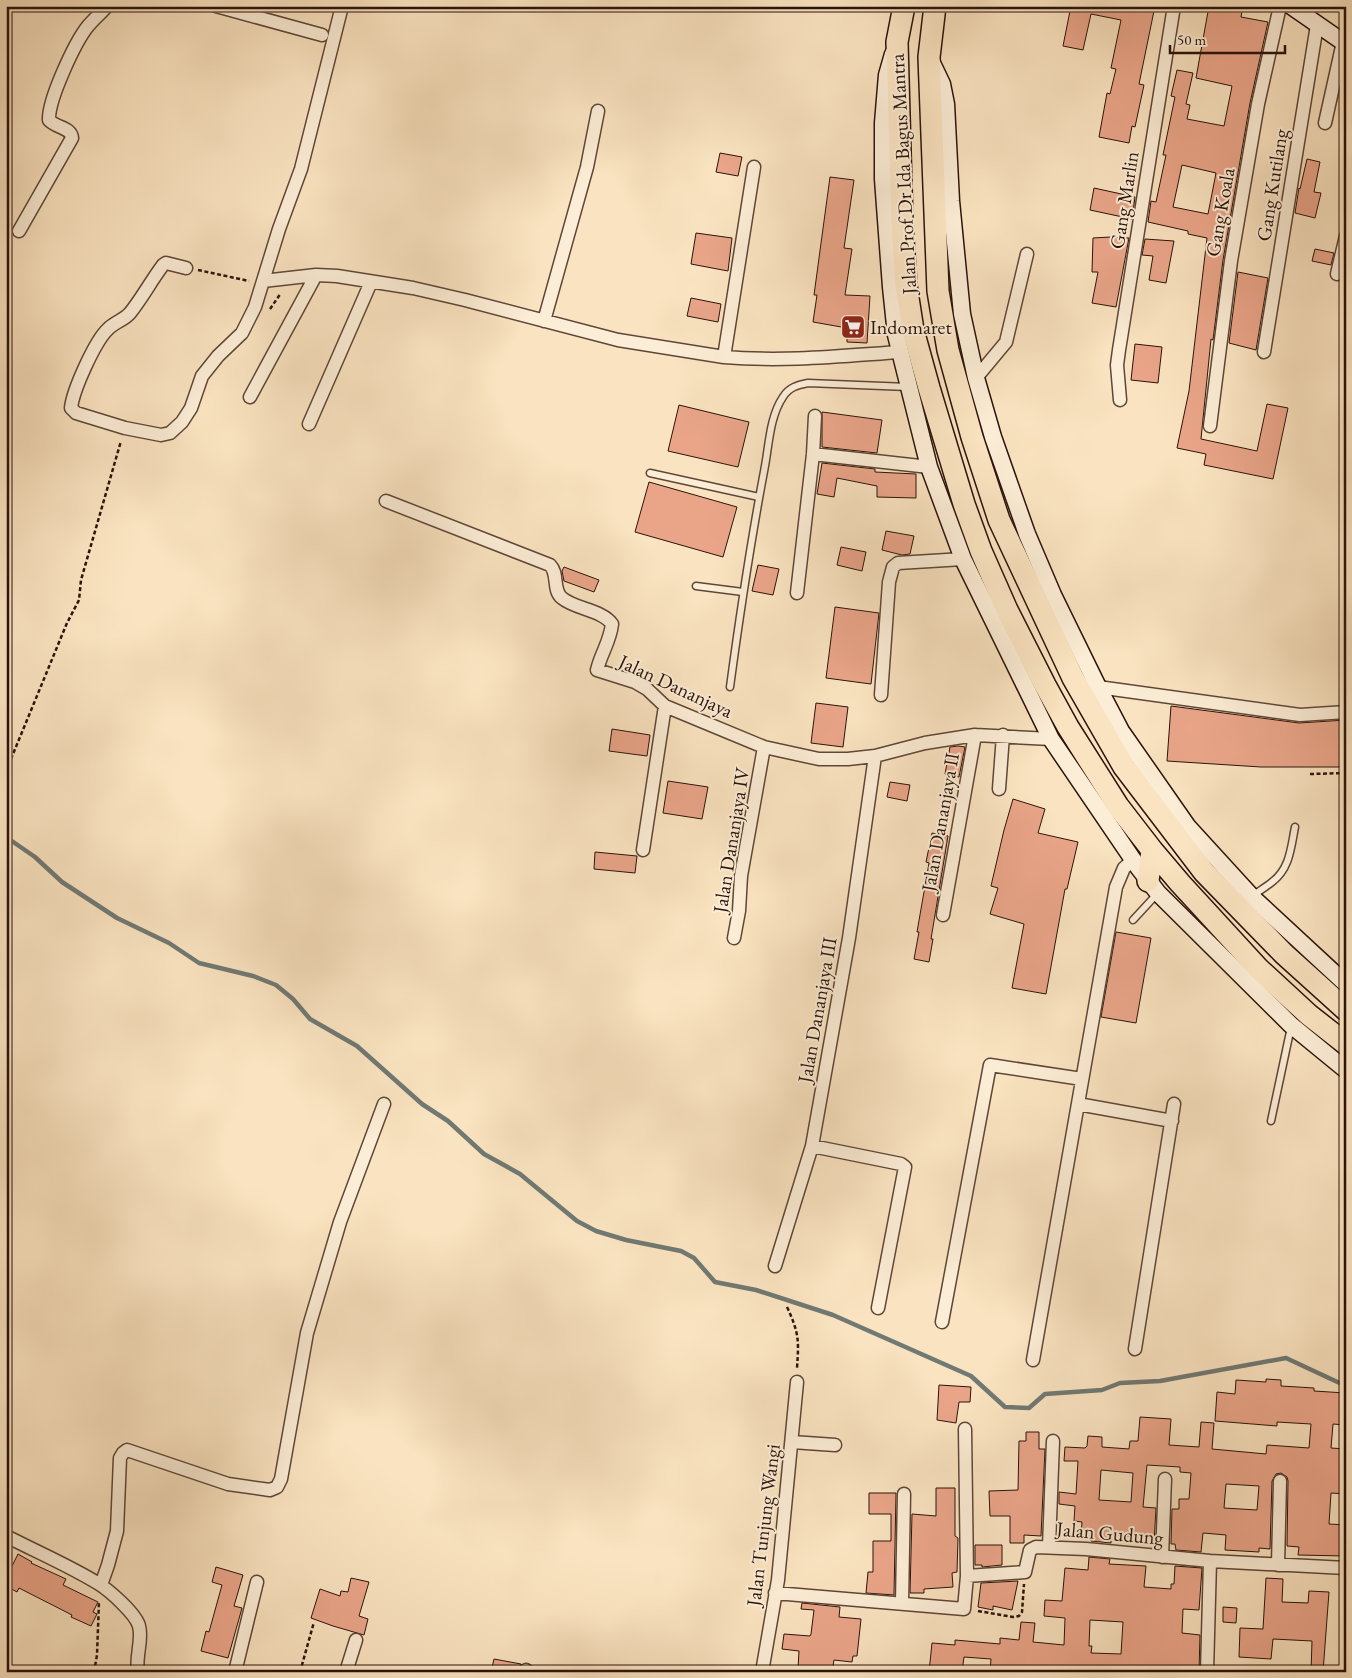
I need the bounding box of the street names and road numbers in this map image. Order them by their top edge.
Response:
street label: Jalan Prof Dr Ida Bagus Mantra [884,53,922,297]
street label: Gang Kutilang [1250,127,1294,243]
street label: Gang Marlin [1103,149,1145,251]
street label: Gang Koala [1199,166,1241,258]
street label: Jalan Dananjaya [613,647,737,724]
street label: Jalan Dananjaya II [915,750,965,895]
street label: Jalan Dananjaya IV [706,765,755,917]
street label: Jalan Dananjaya III [791,935,843,1087]
street label: Jalan Tunjung Wangi [740,1442,786,1610]
street label: Jalan Gudung [1053,1515,1165,1551]

